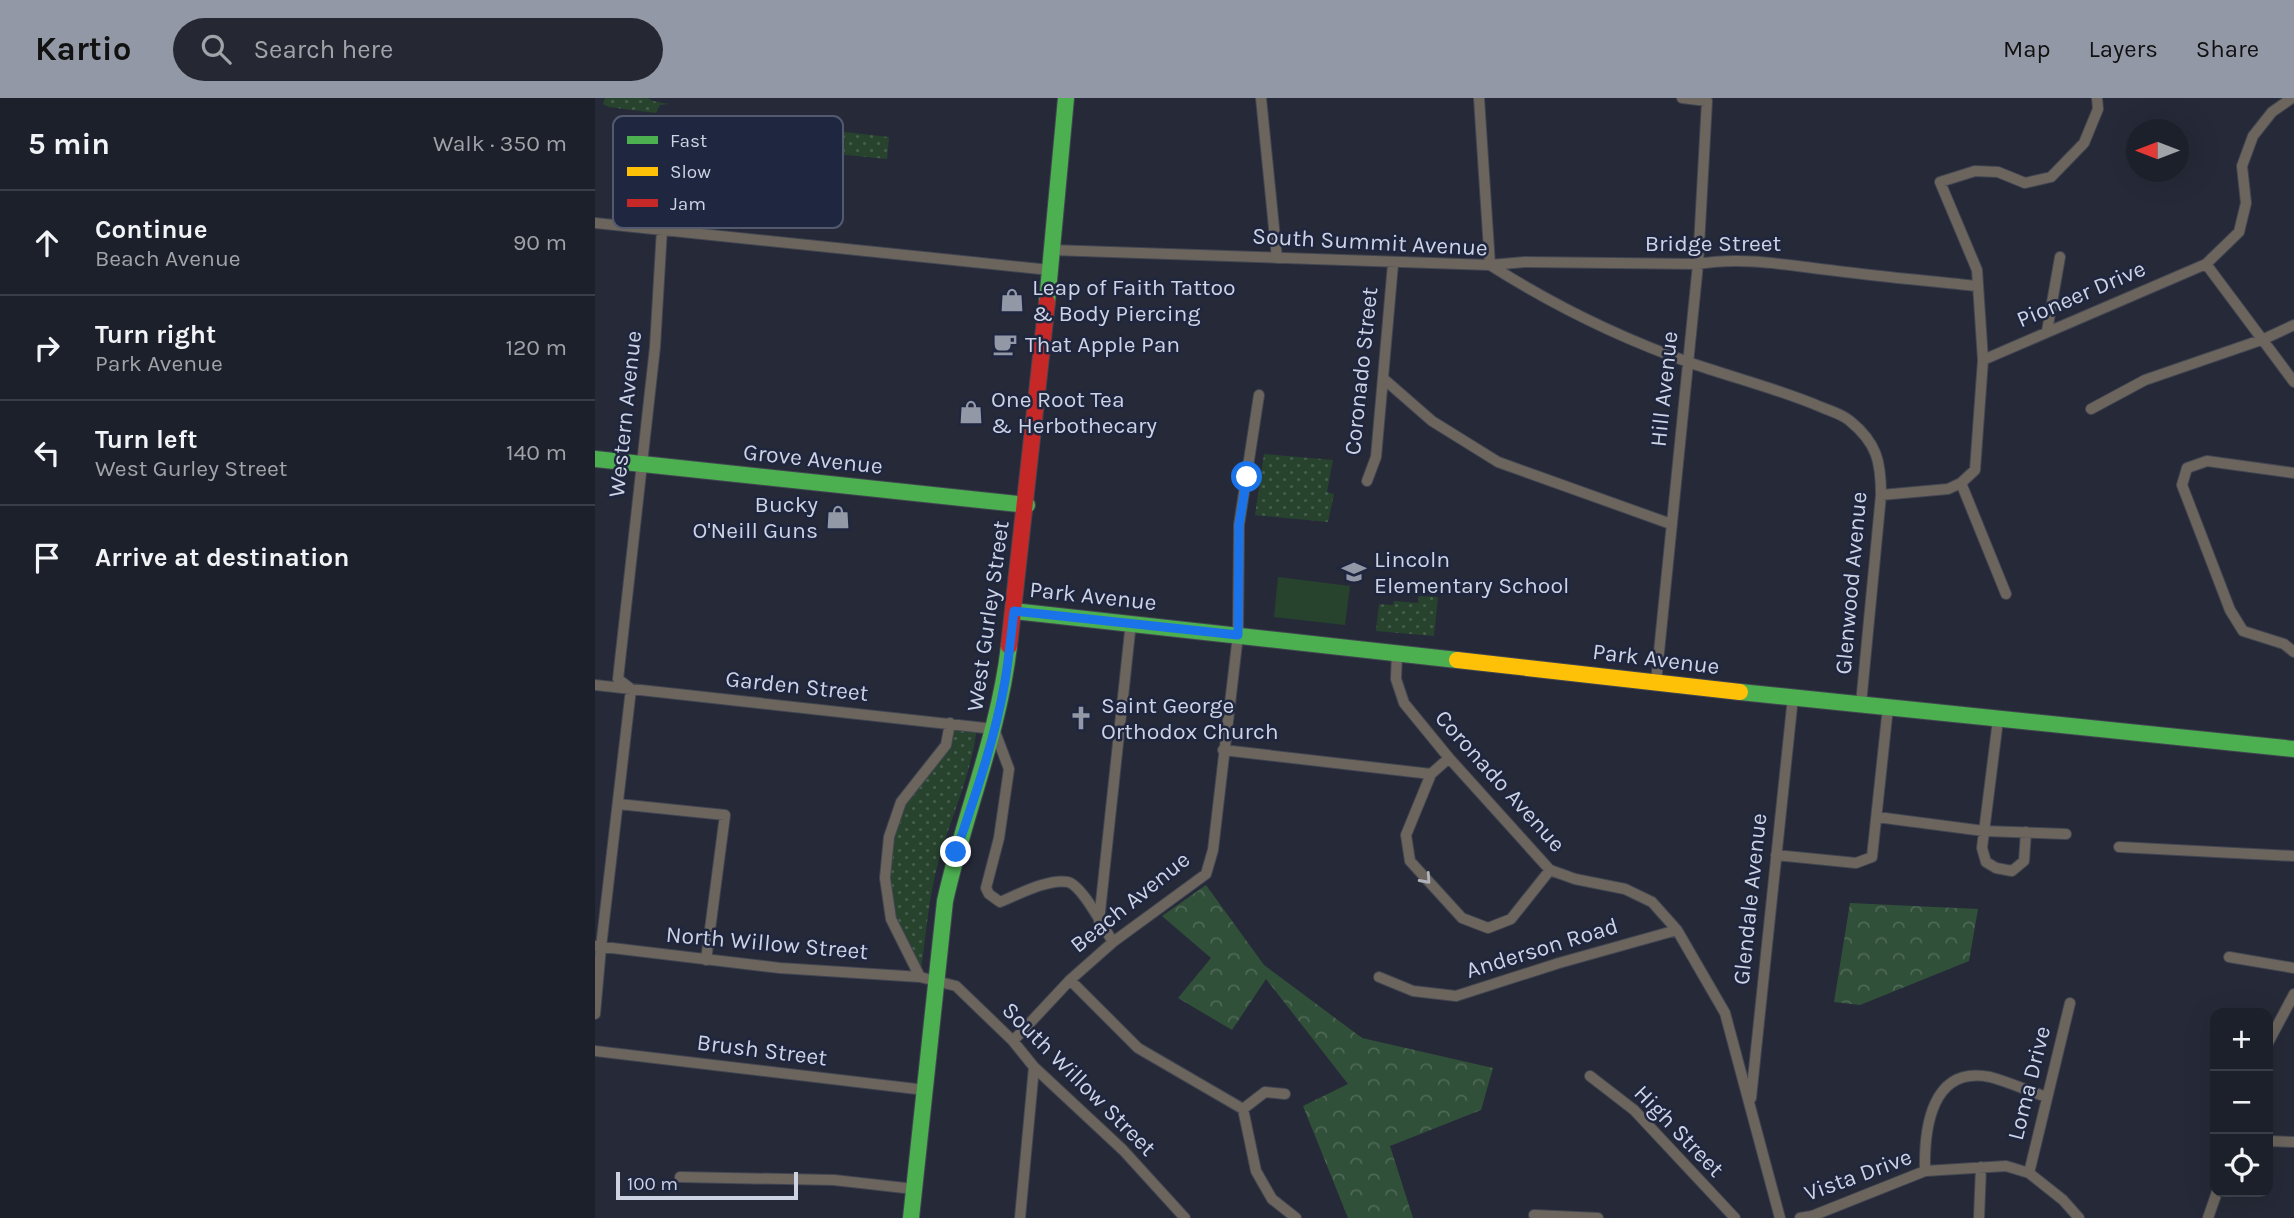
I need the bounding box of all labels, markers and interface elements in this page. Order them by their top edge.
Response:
search box [173,18,663,81]
text: Kartio [35,30,131,68]
icon: search [197,30,235,68]
text: Search here [253,34,393,65]
text: Map [2003,35,2051,63]
text: Layers [2089,35,2158,63]
text: Share [2196,35,2259,63]
legend [613,116,843,228]
north arrow [2126,119,2189,182]
text: 5 min [28,126,110,162]
text: Walk · 350 m [433,130,567,157]
text: Fast [670,130,707,152]
text: Slow [670,161,711,183]
text: Jam [670,193,706,215]
text: Continue [95,214,207,245]
street label: South Summit Avenue [1251,222,1489,262]
icon: ahead [28,224,66,262]
text: 90 m [513,229,567,256]
street label: Bridge Street [1645,230,1782,257]
text: Beach Avenue [95,245,241,272]
street label: Pioneer Drive [2013,255,2149,333]
place label: Leap of Faith Tattoo & Body Piercing [1032,274,1236,327]
street label: Coronado Street [1339,285,1383,456]
shop icon: Leap of Faith Tattoo & Body Piercing [998,286,1026,314]
text: Turn right [95,319,216,350]
icon: right [28,329,66,367]
street label: Western Avenue [603,329,647,499]
cafe icon: That Apple Pan [991,330,1019,358]
street label: Hill Avenue [1644,330,1684,448]
place label: That Apple Pan [1025,331,1180,358]
text: 120 m [505,334,567,361]
text: Park Avenue [95,350,223,377]
place label: One Root Tea & Herbothecary [991,386,1157,439]
shop icon: One Root Tea & Herbothecary [957,398,985,426]
text: Turn left [95,424,197,455]
icon: left [28,434,66,472]
street label: Grove Avenue [742,438,884,480]
text: 140 m [506,439,567,466]
text: West Gurley Street [95,455,287,482]
route start [1231,461,1262,492]
street label: Glenwood Avenue [1830,490,1872,676]
place label: Bucky O'Neill Guns [693,491,818,544]
shop icon: Bucky O'Neill Guns [824,503,852,531]
street label: West Gurley Street [961,518,1015,713]
icon: arrive [28,539,66,577]
text: Arrive at destination [95,542,349,573]
place label: Lincoln Elementary School [1374,546,1569,599]
school or university icon: Lincoln Elementary School [1340,558,1368,586]
street label: Park Avenue [1028,576,1158,616]
street label: Park Avenue [1591,638,1721,680]
street label: Garden Street [724,665,870,707]
place label: Saint George Orthodox Church [1101,692,1279,745]
church icon: Saint George Orthodox Church [1067,704,1095,732]
street label: Coronado Avenue [1429,705,1571,857]
street label: Glendale Avenue [1728,812,1772,986]
route end [940,836,971,867]
street label: Beach Avenue [1065,846,1195,958]
one-way arrow [1418,871,1431,884]
street label: Anderson Road [1463,912,1621,984]
street label: North Willow Street [665,921,870,965]
street label: South Willow Street [996,996,1162,1162]
map controls [2210,1008,2273,1197]
button: + [2210,1008,2273,1071]
street label: Loma Drive [2002,1023,2056,1143]
street label: Brush Street [695,1029,829,1071]
button: − [2210,1071,2273,1134]
street label: High Street [1628,1079,1730,1183]
button: locate [2210,1134,2273,1197]
street label: Vista Drive [1801,1143,1915,1207]
scale bar [616,1169,798,1201]
text: 100 m [627,1173,678,1195]

